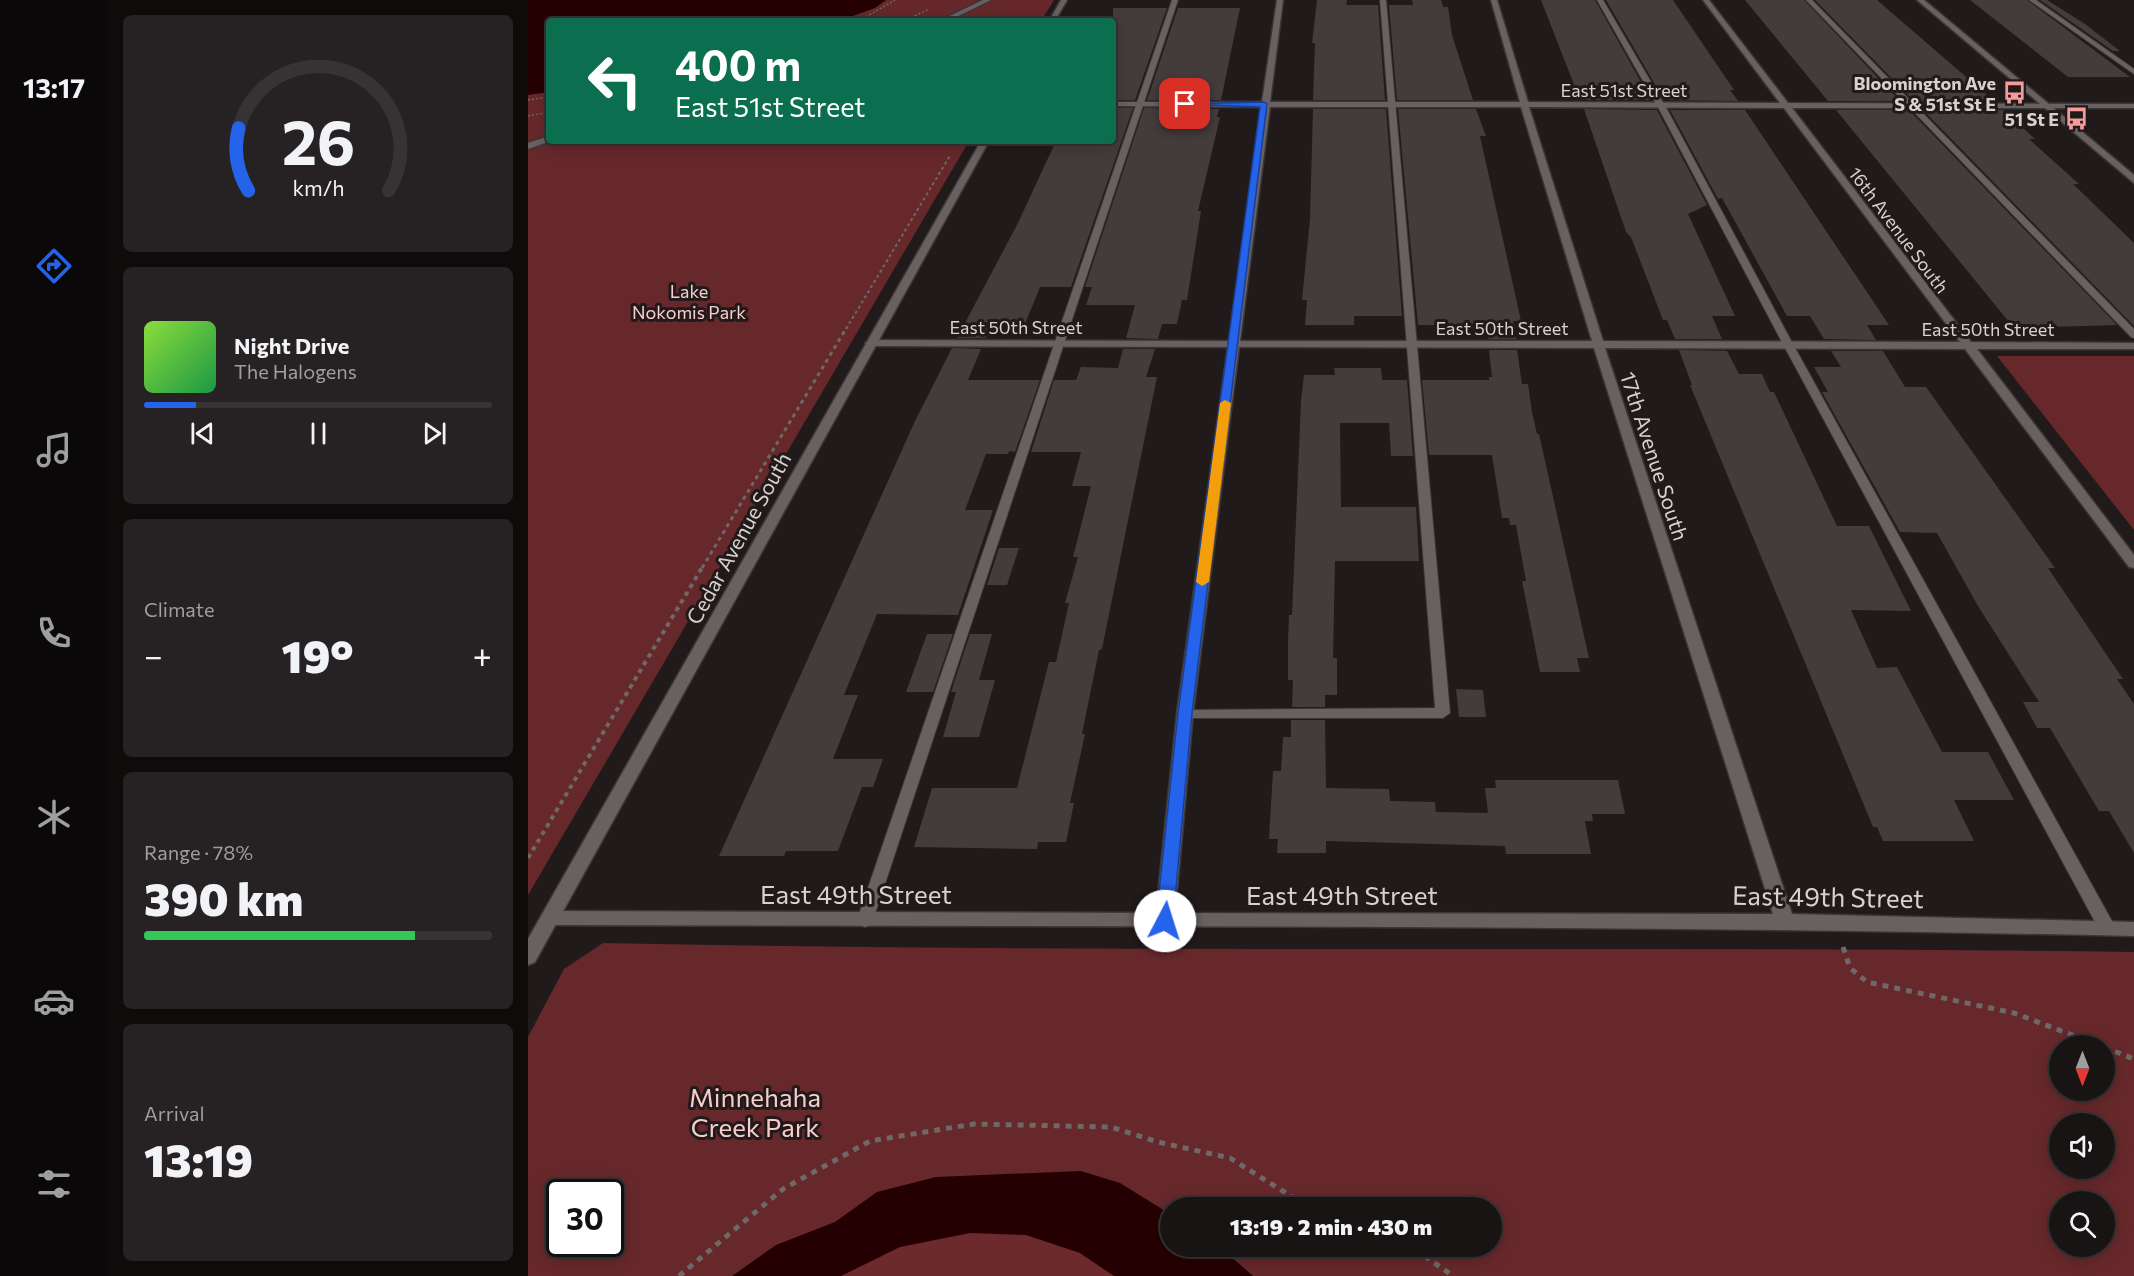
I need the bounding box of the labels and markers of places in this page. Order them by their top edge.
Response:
place label: Bloomington Ave S & 51st St E [1854,72,1996,115]
pin [1159,78,1210,129]
bus stop icon: Bloomington Ave S & 51st St E [2001,80,2027,106]
bus stop icon: 51 St E [2064,106,2090,132]
place label: 51 St E [2005,108,2059,130]

